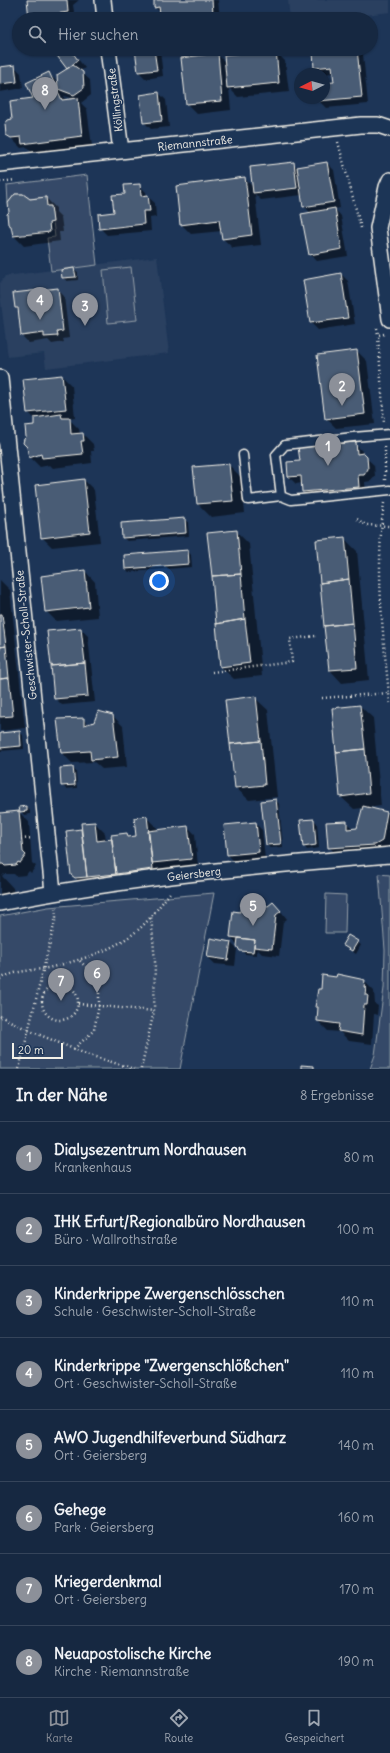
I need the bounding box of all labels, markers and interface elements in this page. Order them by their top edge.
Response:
search box [12,12,378,56]
icon: search [26,23,48,45]
text: Hier suchen [58,25,138,44]
street label: Köllingstraße [104,67,126,133]
north arrow [294,68,330,104]
pin: 8 [32,77,58,110]
street label: Riemannstraße [157,132,233,154]
pin: 4 [27,287,53,320]
pin: 3 [72,293,98,326]
pin: 2 [329,373,355,406]
pin: 1 [315,433,341,466]
street label: Geschwister-Scholl-Straße [12,569,40,701]
your location [149,571,169,591]
street label: Geiersberg [166,864,222,884]
pin: 5 [240,893,266,926]
pin: 6 [84,960,110,993]
pin: 7 [48,968,74,1001]
scale bar [12,1041,63,1060]
text: 20 m [18,1043,44,1057]
text: In der Nähe [16,1084,108,1106]
text: 8 Ergebnisse [300,1087,374,1104]
text: Dialysezentrum Nordhausen [54,1140,246,1159]
text: 1 [26,1149,32,1166]
text: 80 m [343,1149,374,1166]
text: Krankenhaus [54,1159,132,1176]
text: IHK Erfurt/Regionalbüro Nordhausen [54,1212,305,1231]
text: 2 [25,1221,33,1238]
text: 100 m [337,1221,374,1238]
text: Büro · Wallrothstraße [54,1231,178,1248]
text: Kinderkrippe Zwergenschlösschen [54,1284,285,1303]
text: 3 [25,1293,33,1310]
text: 110 m [341,1293,374,1310]
text: Schule · Geschwister-Scholl-Straße [54,1303,256,1320]
text: Kinderkrippe "Zwergenschlößchen" [54,1356,289,1375]
text: 4 [25,1365,33,1382]
text: 110 m [341,1365,374,1382]
text: Ort · Geschwister-Scholl-Straße [54,1375,237,1392]
text: AWO Jugendhilfeverbund Südharz [54,1428,286,1447]
text: 5 [25,1437,33,1454]
text: 140 m [338,1437,374,1454]
text: Ort · Geiersberg [54,1447,147,1464]
text: Gehege [54,1500,106,1519]
text: 6 [25,1509,33,1526]
text: 160 m [338,1509,374,1526]
text: Park · Geiersberg [54,1519,154,1536]
text: Kriegerdenkmal [54,1572,162,1591]
text: 7 [26,1581,32,1598]
text: 170 m [339,1581,374,1598]
text: Ort · Geiersberg [54,1591,147,1608]
text: Neuapostolische Kirche [54,1644,211,1663]
text: 8 [25,1653,33,1670]
text: 190 m [338,1653,374,1670]
text: Kirche · Riemannstraße [54,1663,189,1680]
tab: Karte [46,1707,73,1745]
tab: Route [164,1707,193,1745]
tab: Gespeichert [285,1707,344,1745]

